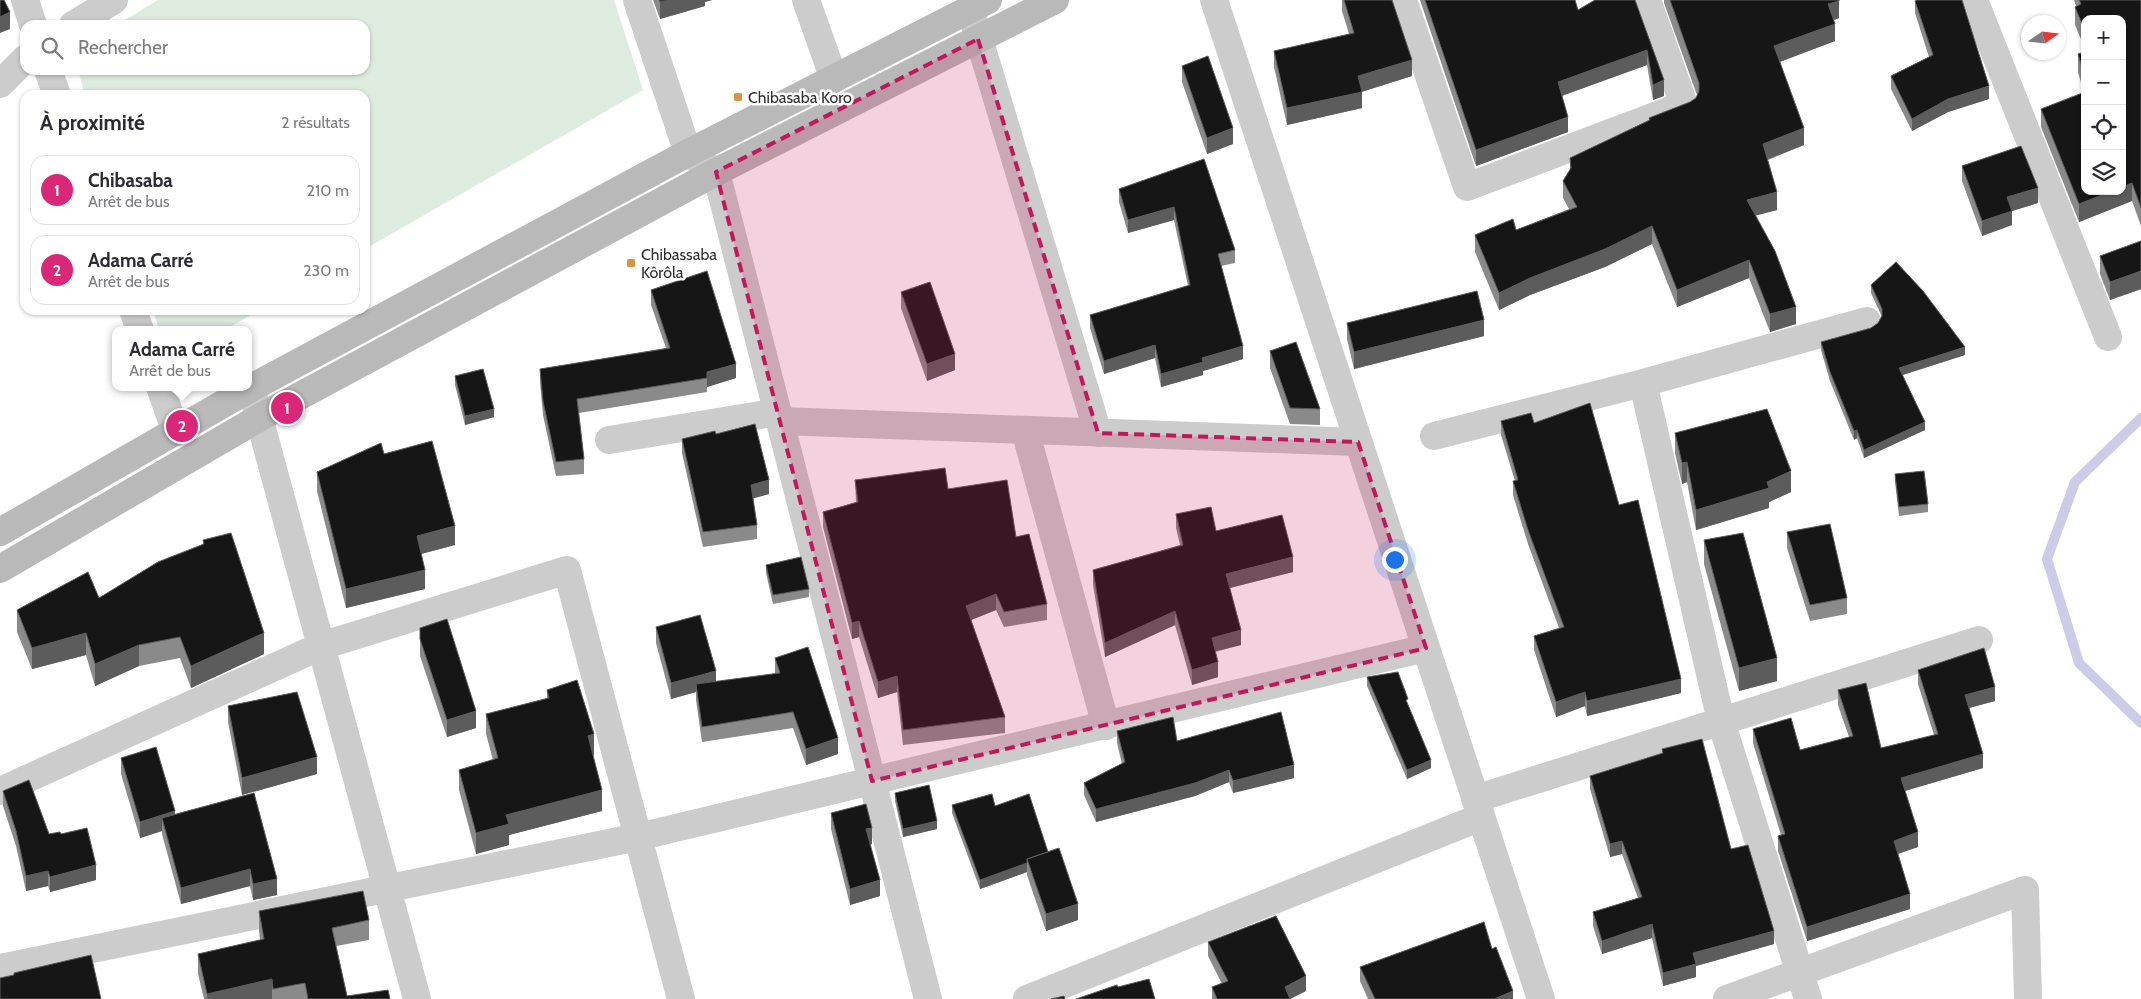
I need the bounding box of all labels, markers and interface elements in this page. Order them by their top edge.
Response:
north arrow [2021,15,2066,60]
map controls [2081,15,2126,195]
button: + [2081,15,2126,60]
search box [20,20,370,75]
icon: search [38,34,66,62]
text: Rechercher [78,36,168,59]
button: − [2081,60,2126,105]
place label: Chibasaba Koro [748,88,852,107]
marker: Chibasaba Koro [732,91,744,103]
button: locate [2081,105,2126,150]
text: À proximité [40,110,145,135]
text: 2 résultats [281,113,350,132]
button: layers [2081,150,2126,195]
text: Chibasaba [88,169,173,192]
text: 1 [54,181,60,200]
text: 210 m [307,181,349,200]
text: Arrêt de bus [88,192,170,211]
place label: Chibassaba Kôrôla [641,245,717,282]
text: Adama Carré [88,249,193,272]
marker: Chibassaba Kôrôla [625,257,637,269]
text: 2 [53,261,61,280]
text: 230 m [303,261,349,280]
text: Arrêt de bus [88,272,170,291]
popup [112,326,252,391]
text: Adama Carré [129,338,235,361]
text: Arrêt de bus [129,361,211,380]
pin: 1 [271,389,303,427]
pin: 2 [166,407,198,445]
your location [1382,547,1408,573]

